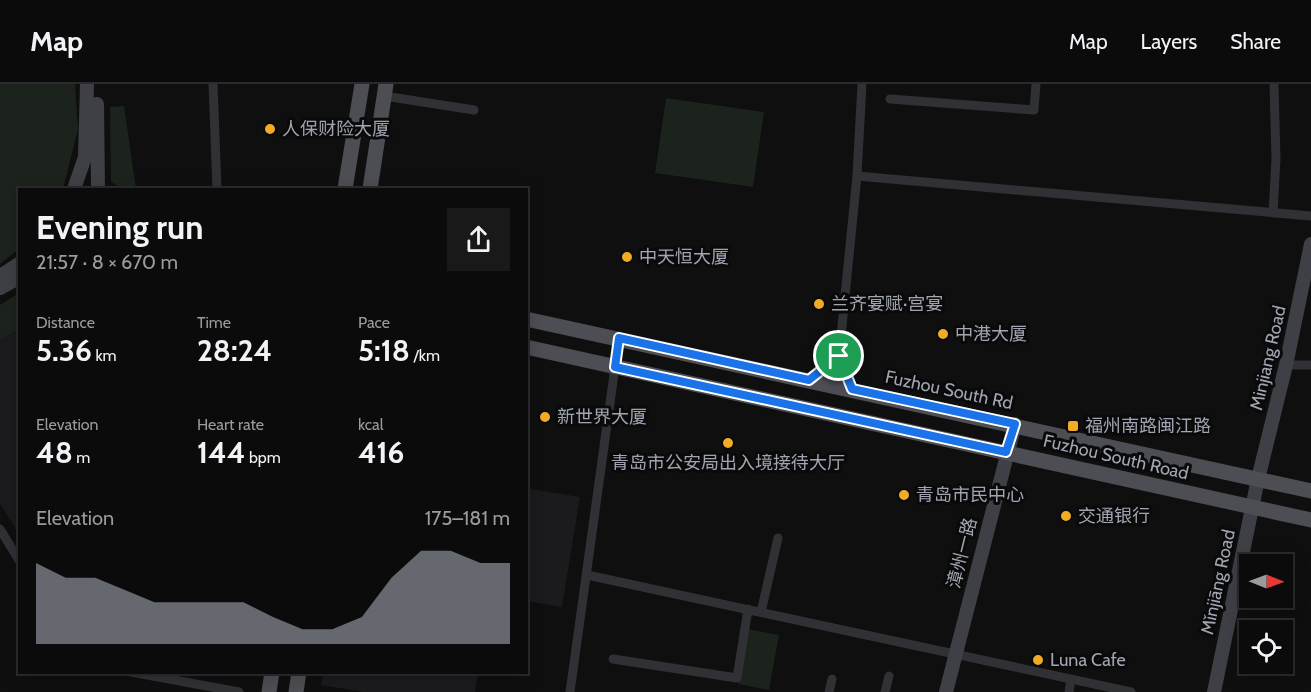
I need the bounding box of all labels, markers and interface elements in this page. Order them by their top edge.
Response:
text: Map [30,24,83,58]
text: Map [1069,29,1108,54]
text: Layers [1141,29,1197,54]
text: Share [1230,29,1281,54]
place label: 人保财险大厦 [282,118,390,140]
marker: 人保财险大厦 [263,122,277,136]
text: Evening run [36,207,203,247]
button: share [447,208,510,271]
place label: 中天恒大厦 [639,246,729,268]
text: 21:57 · 8 × 670 m [36,250,178,274]
marker: 中天恒大厦 [620,250,634,264]
place label: 兰齐宴赋·宫宴 [831,293,943,315]
marker: 兰齐宴赋·宫宴 [812,297,826,311]
street label: Minjiang Road [1245,304,1291,412]
text: Distance [36,313,95,332]
text: Time [197,313,231,332]
text: Pace [358,313,390,332]
place label: 中港大厦 [955,323,1027,345]
marker: 中港大厦 [936,327,950,341]
pin [813,330,864,381]
text: 5.36 [36,332,92,369]
text: 28:24 [197,332,272,369]
text: 5:18 [358,332,410,369]
icon: arrive [822,339,855,372]
text: km [92,346,117,365]
text: /km [410,346,440,365]
street label: Fuzhou South Rd [883,366,1015,414]
place label: 新世界大厦 [557,406,647,428]
marker: 新世界大厦 [538,410,552,424]
text: Elevation [36,415,99,434]
text: Heart rate [197,415,264,434]
text: kcal [358,415,384,434]
place label: 福州南路闽江路 [1085,415,1211,437]
marker: 福州南路闽江路 [1066,419,1080,433]
street label: Fuzhou South Road [1041,430,1191,484]
text: 48 [36,434,73,471]
text: 144 [197,434,245,471]
text: 416 [358,434,404,471]
marker: 青岛市公安局出入境接待大厅 [721,436,735,450]
text: m [73,448,90,467]
text: bpm [245,448,281,467]
place label: 青岛市公安局出入境接待大厅 [611,452,845,474]
place label: 青岛市民中心 [916,484,1024,506]
marker: 青岛市民中心 [897,488,911,502]
place label: 交通银行 [1078,505,1150,527]
text: Elevation [36,506,114,530]
text: 175–181 m [425,506,510,530]
marker: 交通银行 [1059,509,1073,523]
street label: 漳州一路 [943,515,981,591]
street label: Mǐnjiāng Road [1196,528,1240,636]
north arrow [1239,554,1293,608]
map controls [1239,554,1293,674]
button: locate [1239,620,1293,674]
place label: Luna Cafe [1050,649,1126,671]
marker: Luna Cafe [1031,653,1045,667]

